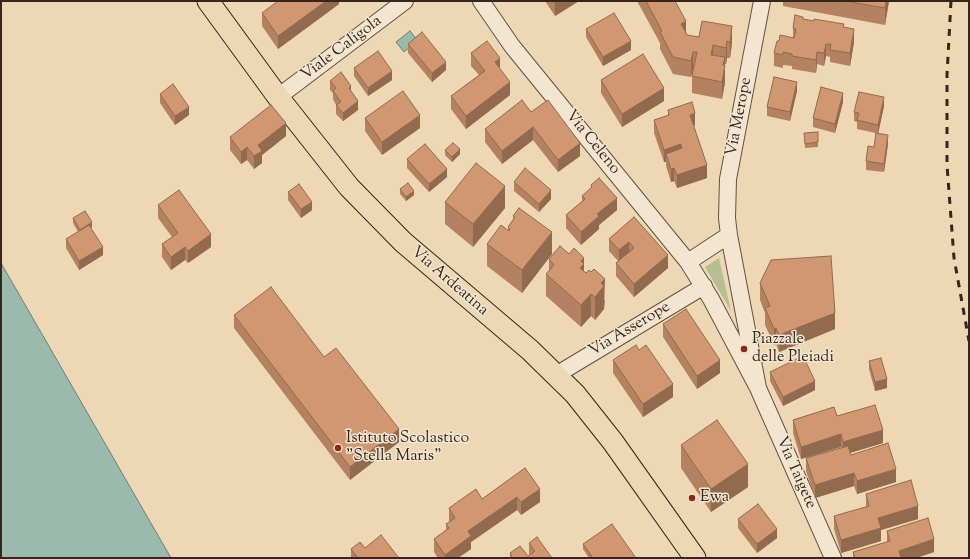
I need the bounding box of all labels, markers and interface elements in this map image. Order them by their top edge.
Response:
street label: Viale Caligola [298,12,386,86]
street label: Via Merope [723,76,757,158]
street label: Via Celeno [560,107,624,179]
street label: Via Ardeatina [406,243,492,321]
street label: Via Asserope [586,298,674,362]
place label: Piazzale delle Pleiadi [752,330,834,368]
marker: Piazzale delle Pleiadi [739,344,749,354]
place label: Istituto Scolastico "Stella Maris" [346,429,469,467]
street label: Via Taigete [771,434,819,512]
marker: Istituto Scolastico "Stella Maris" [333,443,343,453]
place label: Ewa [700,488,729,508]
marker: Ewa [687,493,697,503]

